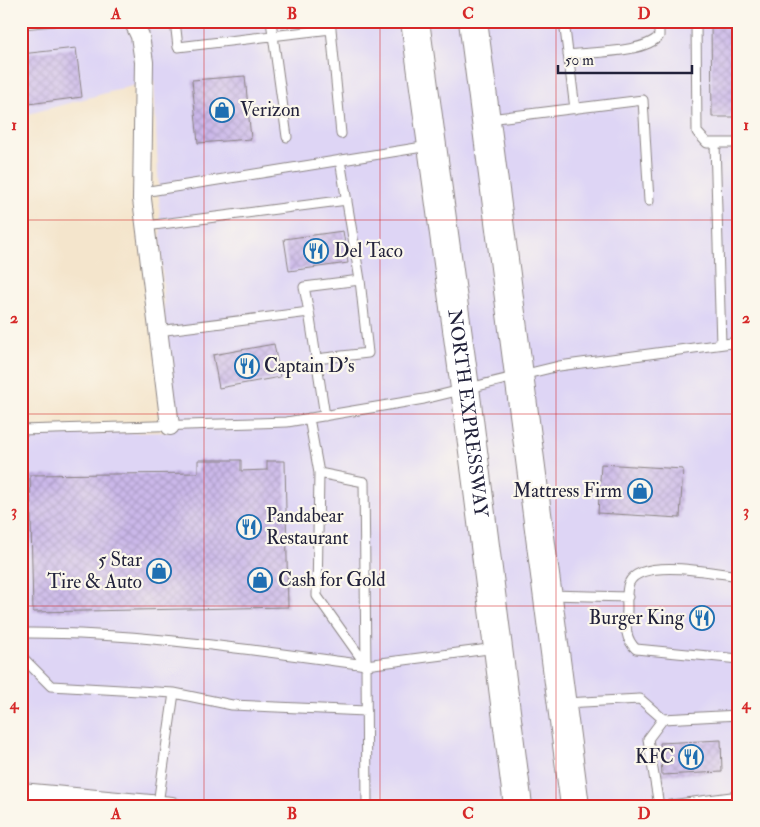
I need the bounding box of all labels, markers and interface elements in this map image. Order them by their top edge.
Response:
text: A [110,4,122,24]
text: B [287,4,297,24]
text: C [462,4,474,24]
text: D [637,4,651,24]
scale bar [558,42,691,74]
text: 50 m [565,51,594,70]
shop icon: Verizon [209,97,235,123]
place label: Verizon [240,98,300,122]
text: 1 [11,115,17,135]
text: 1 [743,115,749,135]
restaurant icon: Del Taco [303,238,329,264]
place label: Del Taco [334,239,403,263]
text: 2 [10,308,18,328]
street label: NORTH EXPRESSWAY [442,308,493,520]
text: 2 [742,308,750,328]
restaurant icon: Captain D's [234,353,260,379]
place label: Captain D's [264,354,355,379]
shop icon: Mattress Firm [627,478,653,504]
place label: Mattress Firm [513,479,622,503]
text: 3 [11,501,17,521]
text: 3 [743,501,749,521]
place label: Pandabear Restaurant [266,504,348,550]
restaurant icon: Pandabear Restaurant [236,514,262,540]
place label: 5 Star Tire & Auto [47,548,142,594]
shop icon: 5 Star Tire & Auto [146,558,172,584]
shop icon: Cash for Gold [247,567,273,593]
place label: Cash for Gold [278,568,386,592]
restaurant icon: Burger King [689,605,715,631]
place label: Burger King [589,606,685,630]
text: 4 [9,694,20,714]
text: 4 [741,694,752,714]
restaurant icon: KFC [678,744,704,770]
place label: KFC [635,745,674,769]
text: A [110,804,122,824]
text: B [287,804,297,824]
text: C [462,804,474,824]
text: D [637,804,651,824]

